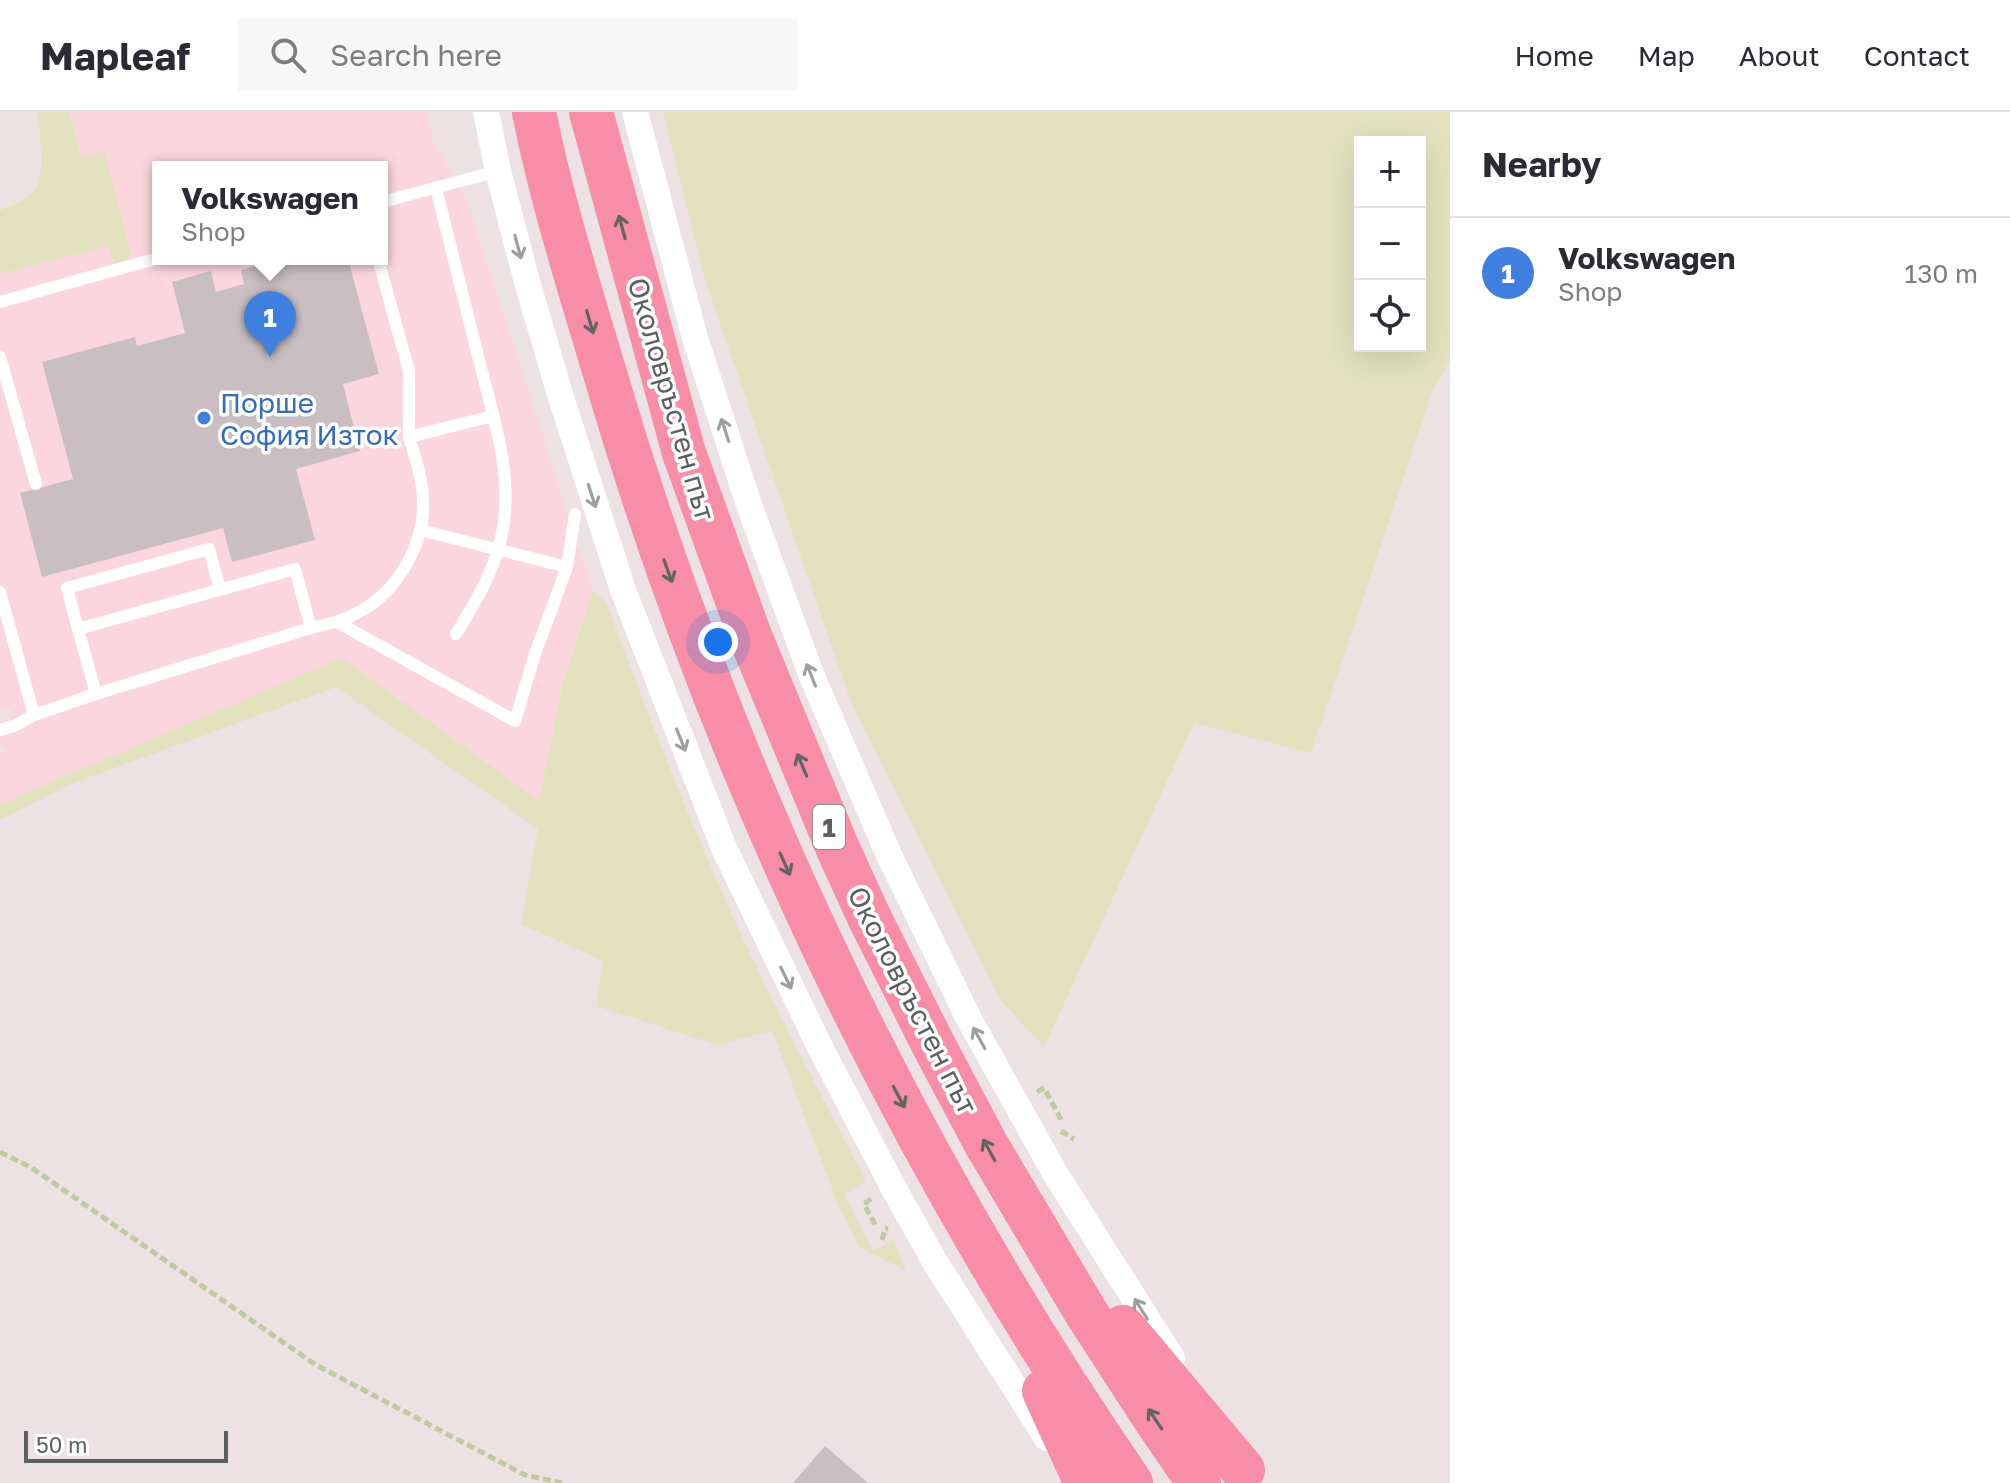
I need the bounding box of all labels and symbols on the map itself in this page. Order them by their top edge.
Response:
one-way arrow [614,214,629,240]
one-way arrow [511,233,526,259]
street label: Околовръстен път [622,274,723,524]
pin: 1 [244,291,296,357]
one-way arrow [583,309,598,335]
place label: Порше София Изток [220,386,399,451]
marker: Порше София Изток [195,409,213,427]
one-way arrow [717,417,732,443]
one-way arrow [586,483,601,508]
one-way arrow [661,558,676,583]
your location [698,622,738,662]
one-way arrow [803,663,818,688]
one-way arrow [674,727,689,752]
one-way arrow [794,753,809,778]
road number: 1 [813,805,845,849]
one-way arrow [778,852,793,876]
street label: Околовръстен път [841,881,985,1120]
one-way arrow [779,965,794,989]
one-way arrow [971,1026,987,1050]
one-way arrow [892,1085,908,1109]
one-way arrow [981,1139,997,1162]
one-way arrow [1132,1298,1148,1321]
one-way arrow [1147,1408,1163,1430]
scale bar [24,1427,228,1463]

